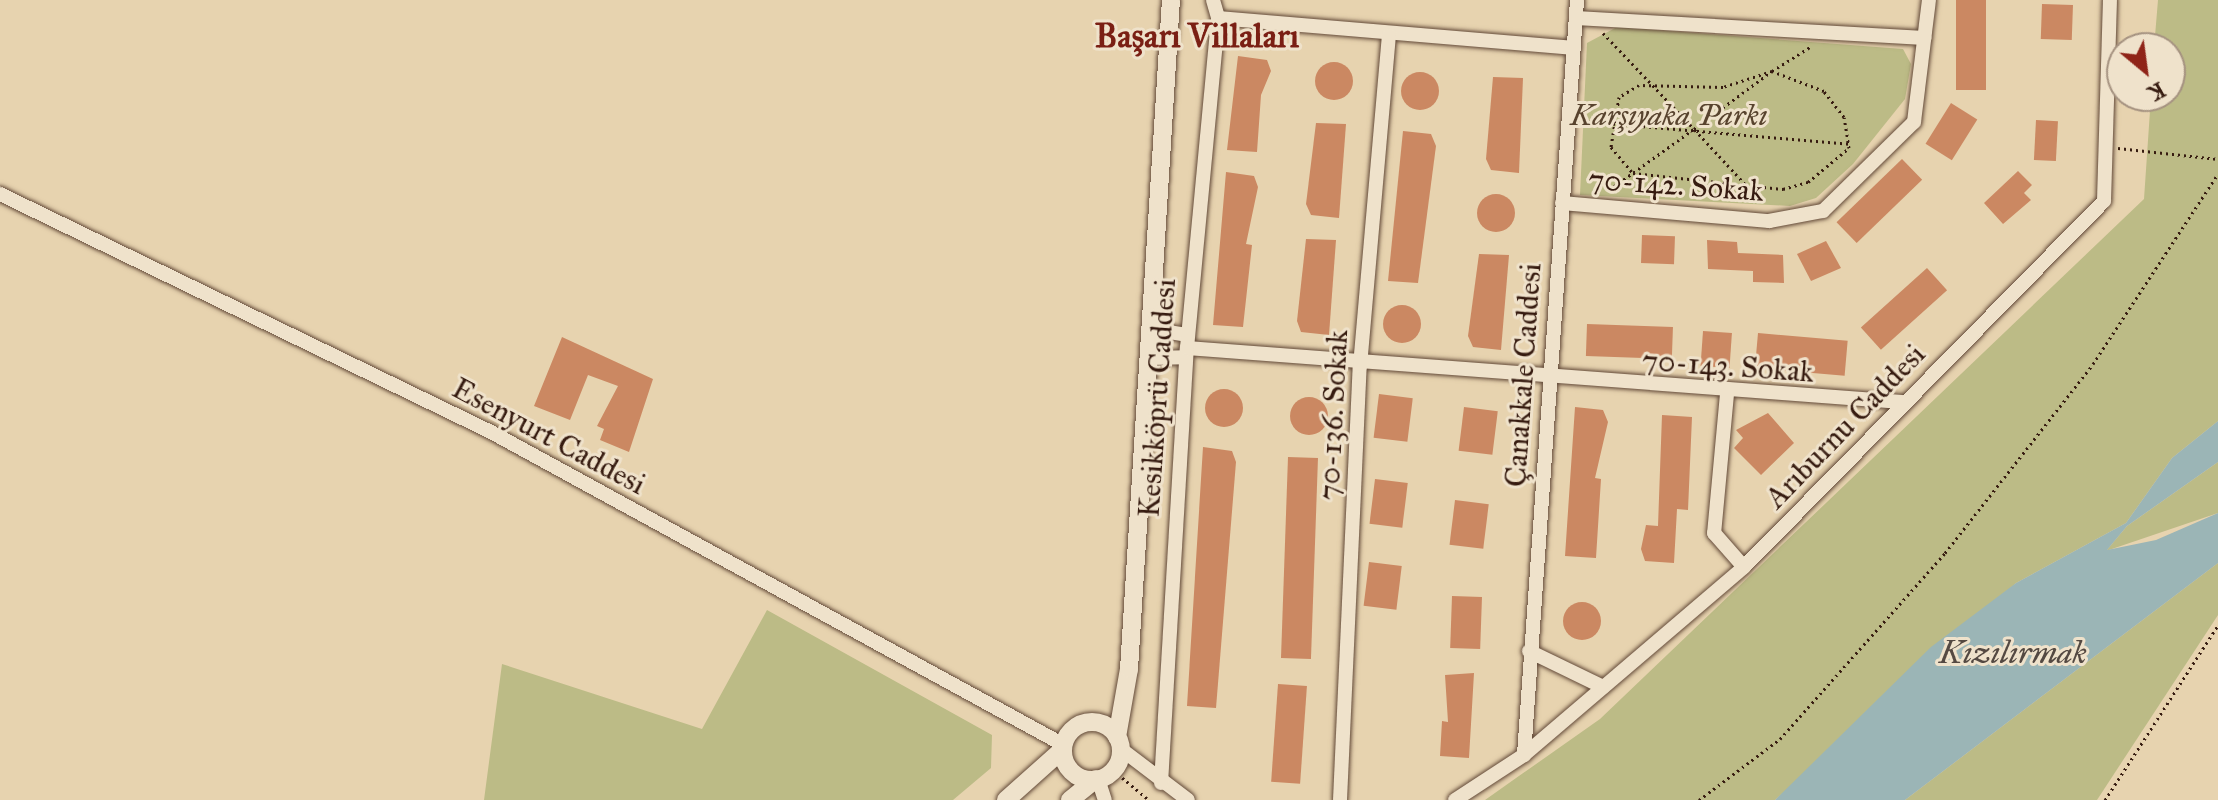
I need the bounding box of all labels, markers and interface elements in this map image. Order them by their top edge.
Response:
district label: Başarı Villaları [1095,16,1299,56]
north arrow [2106,32,2186,112]
text: K [2144,76,2170,107]
park label: Karşıyaka Parkı [1570,97,1768,133]
street label: 70-142. Sokak [1587,161,1765,209]
street label: Çanakkale Caddesi [1497,262,1549,488]
street label: Kesikköprü Caddesi [1131,277,1183,519]
street label: 70-136. Sokak [1311,329,1355,501]
street label: Arıburnu Caddesi [1757,336,1933,516]
street label: 70-143. Sokak [1641,342,1815,390]
street label: Esenyurt Caddesi [446,370,652,502]
water label: Kızılırmak [1939,634,2087,672]

